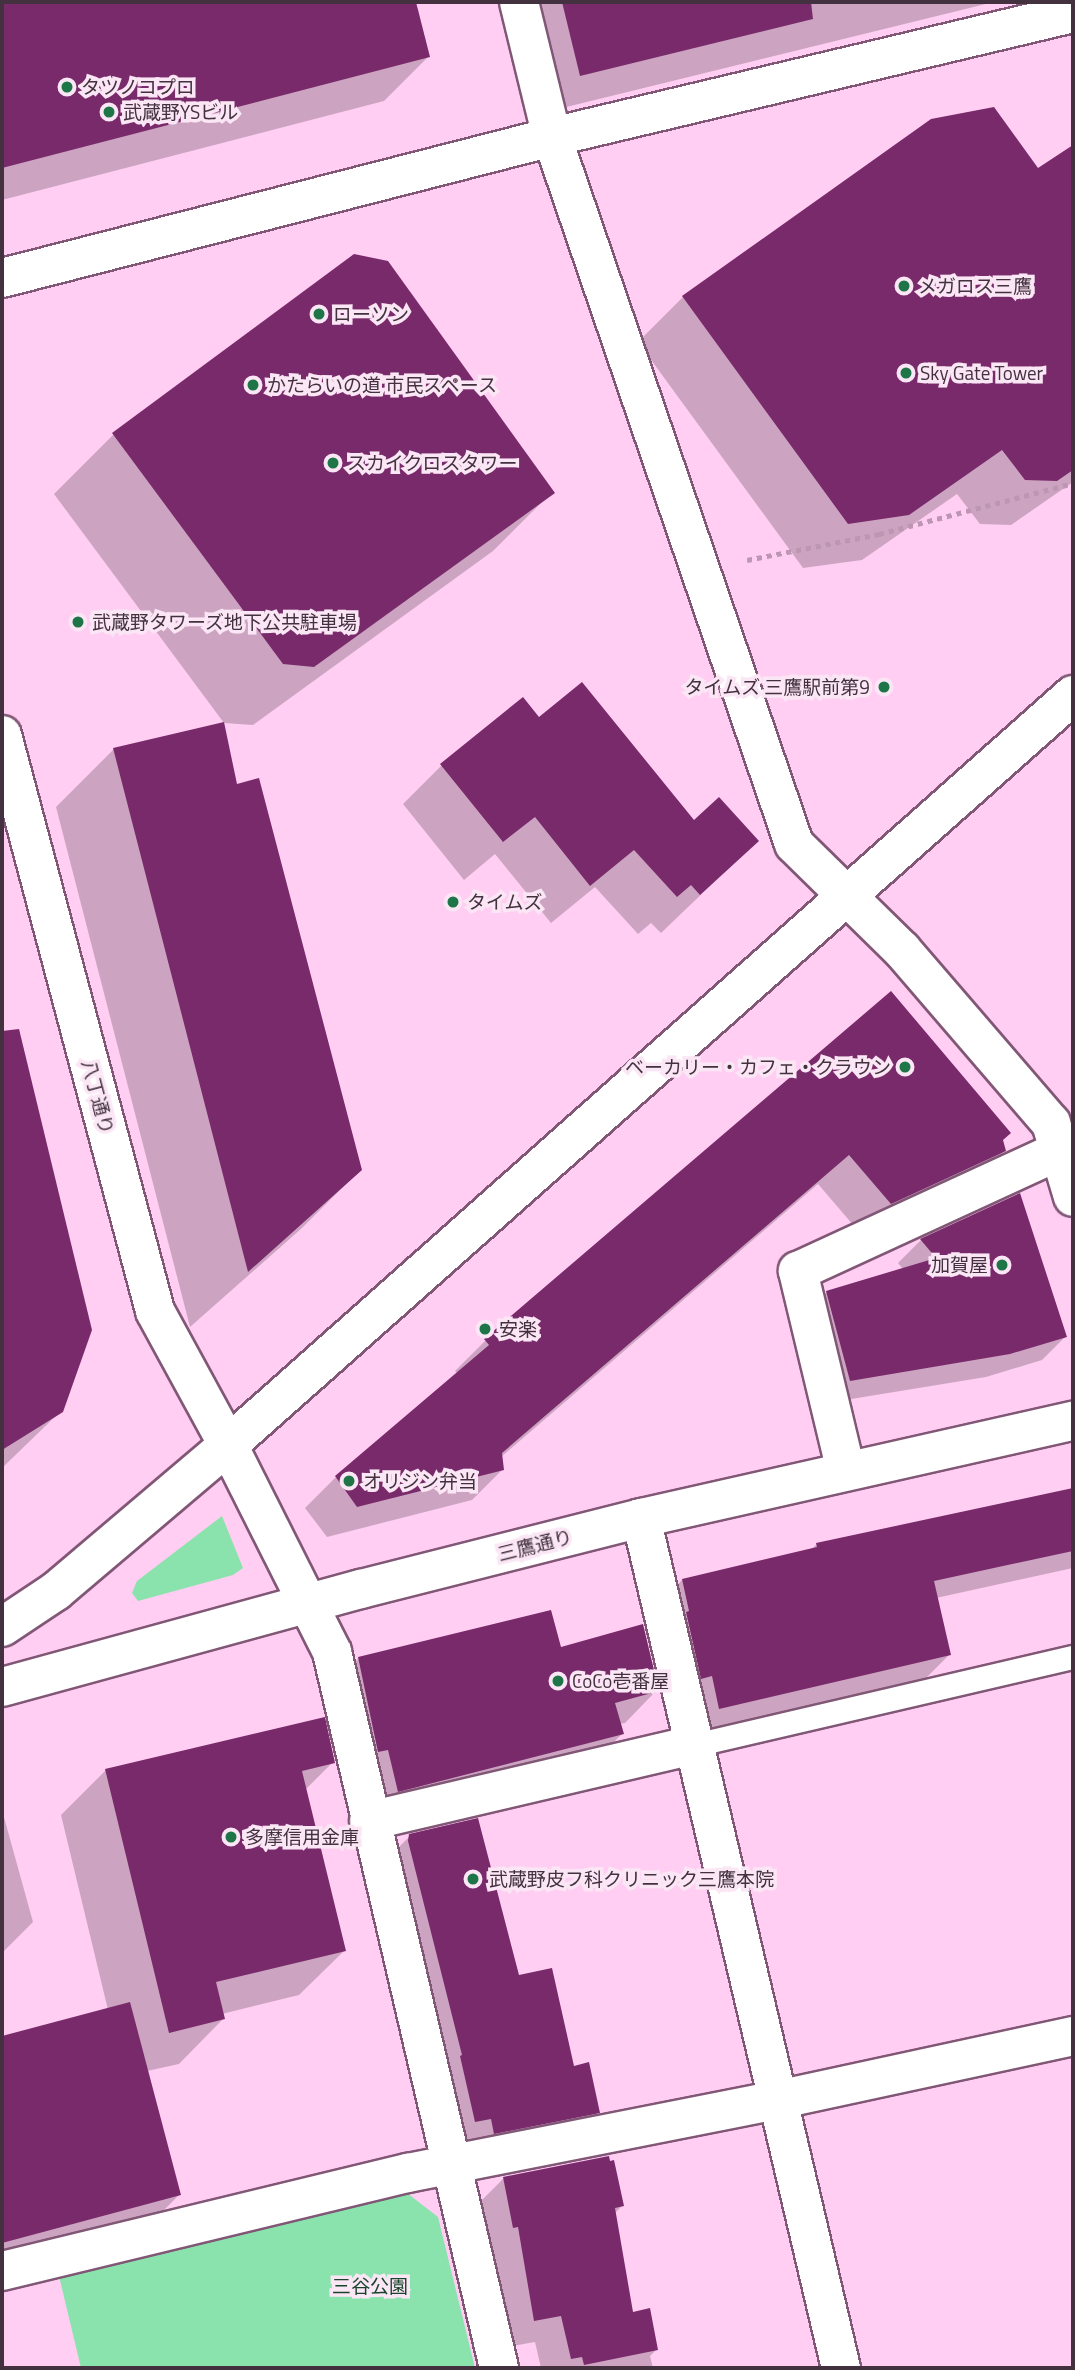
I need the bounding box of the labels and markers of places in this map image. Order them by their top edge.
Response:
place label: タツノコプロ [81,76,195,98]
marker: タツノコプロ [59,79,75,95]
place label: 武蔵野YSビル [123,101,238,123]
marker: 武蔵野YSビル [101,104,117,120]
place label: メガロス三鷹 [918,275,1032,297]
marker: メガロス三鷹 [896,278,912,294]
place label: ローソン [333,303,409,325]
marker: ローソン [311,306,327,322]
place label: Sky Gate Tower [920,362,1043,384]
marker: Sky Gate Tower [898,365,914,381]
place label: かたらいの道 市民スペース [267,374,499,396]
marker: かたらいの道 市民スペース [245,377,261,393]
place label: スカイクロスタワー [347,452,518,474]
marker: スカイクロスタワー [325,455,341,471]
place label: 武蔵野タワーズ地下公共駐車場 [92,611,358,633]
marker: 武蔵野タワーズ地下公共駐車場 [70,614,86,630]
place label: タイムズ 三鷹駅前第9 [684,676,870,698]
marker: タイムズ 三鷹駅前第9 [876,679,892,695]
place label: タイムズ [467,891,543,913]
marker: タイムズ [445,894,461,910]
place label: ベーカリー・カフェ・クラウン [625,1056,891,1078]
marker: ベーカリー・カフェ・クラウン [897,1059,913,1075]
place label: 加賀屋 [931,1254,988,1276]
marker: 加賀屋 [994,1257,1010,1273]
place label: 安楽 [499,1318,537,1340]
marker: 安楽 [477,1321,493,1337]
place label: オリジン弁当 [363,1470,477,1492]
marker: オリジン弁当 [341,1473,357,1489]
place label: CoCo壱番屋 [572,1670,669,1692]
marker: CoCo壱番屋 [550,1673,566,1689]
place label: 多摩信用金庫 [245,1826,359,1848]
marker: 多摩信用金庫 [223,1829,239,1845]
place label: 武蔵野皮フ科クリニック三鷹本院 [489,1868,774,1890]
marker: 武蔵野皮フ科クリニック三鷹本院 [463,1869,483,1889]

